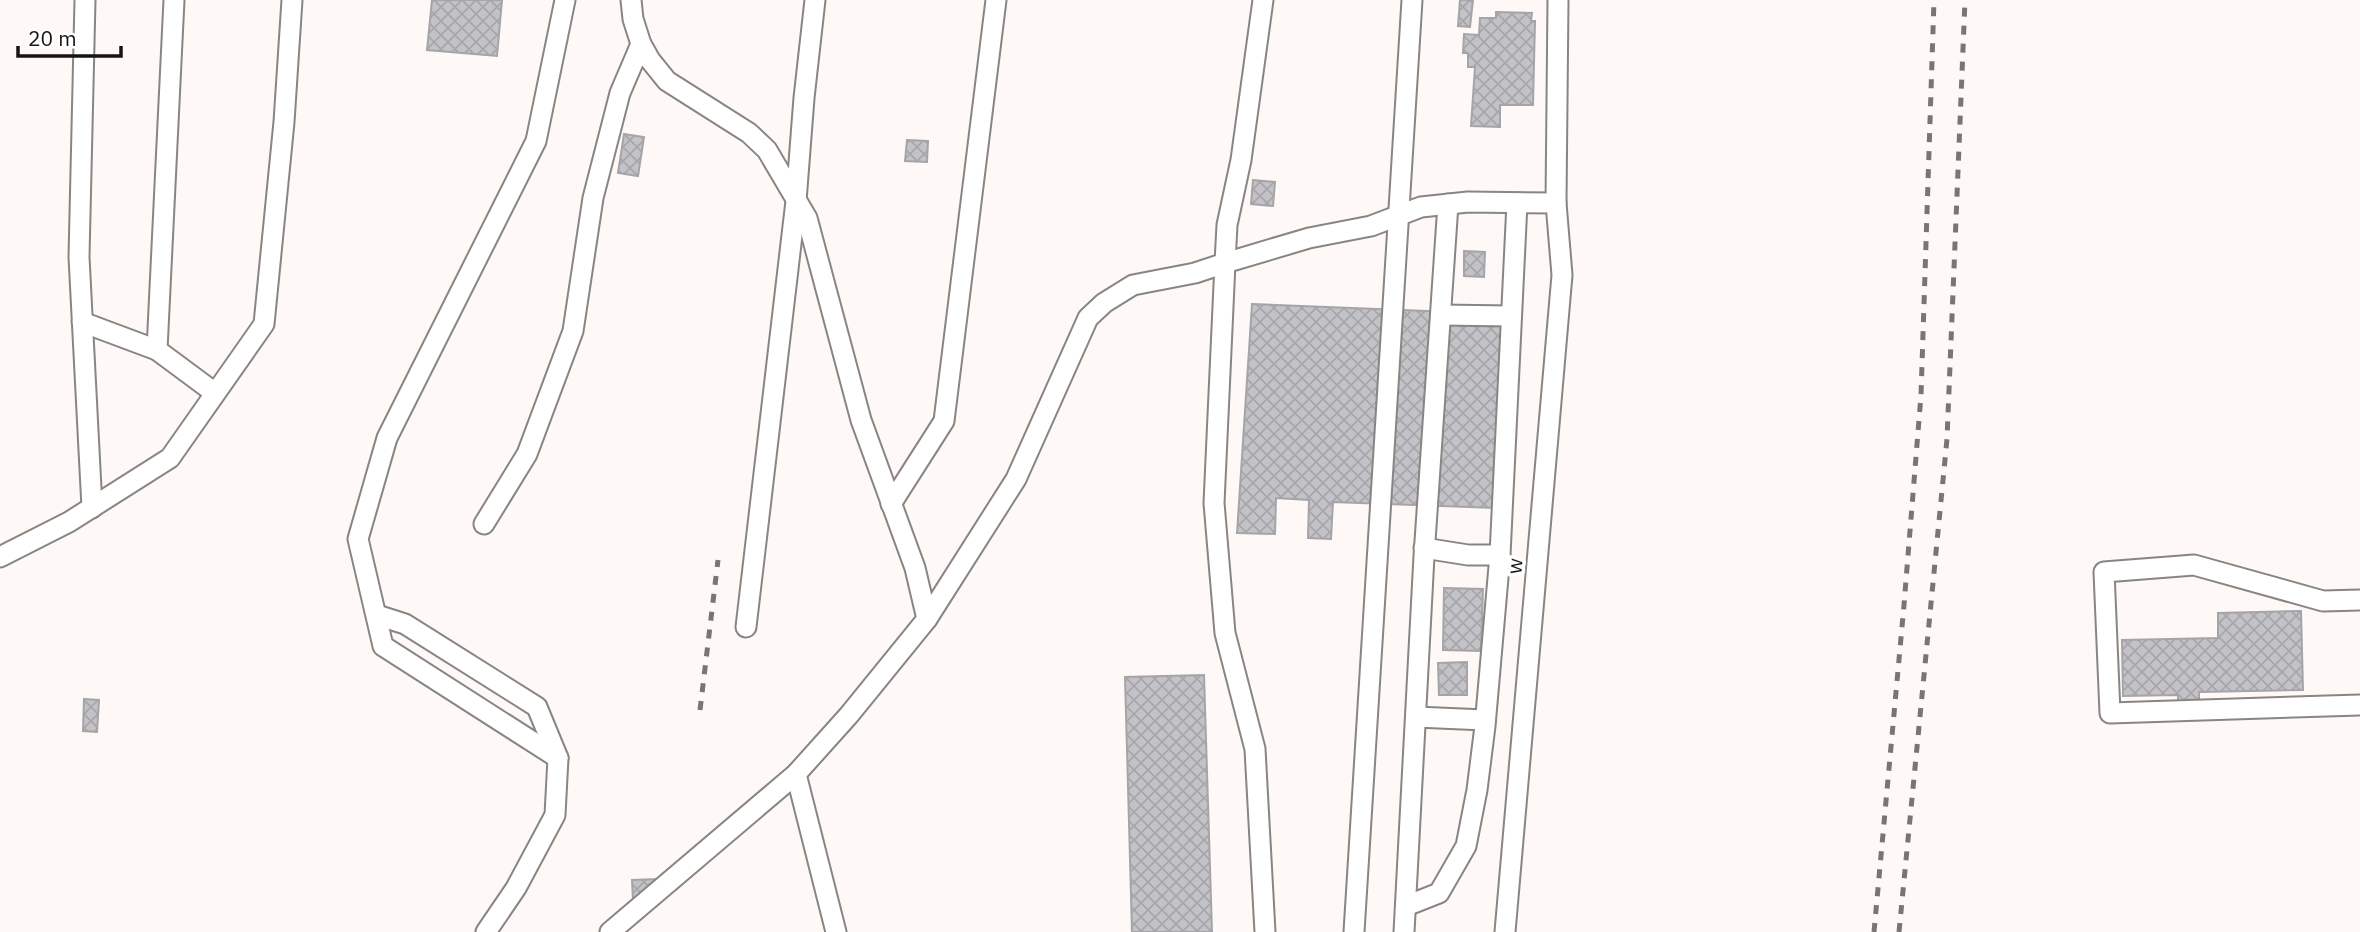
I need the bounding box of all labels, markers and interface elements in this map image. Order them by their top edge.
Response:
scale bar [18,14,121,58]
text: 20 m [28,24,77,52]
street label: w [1499,557,1529,575]

